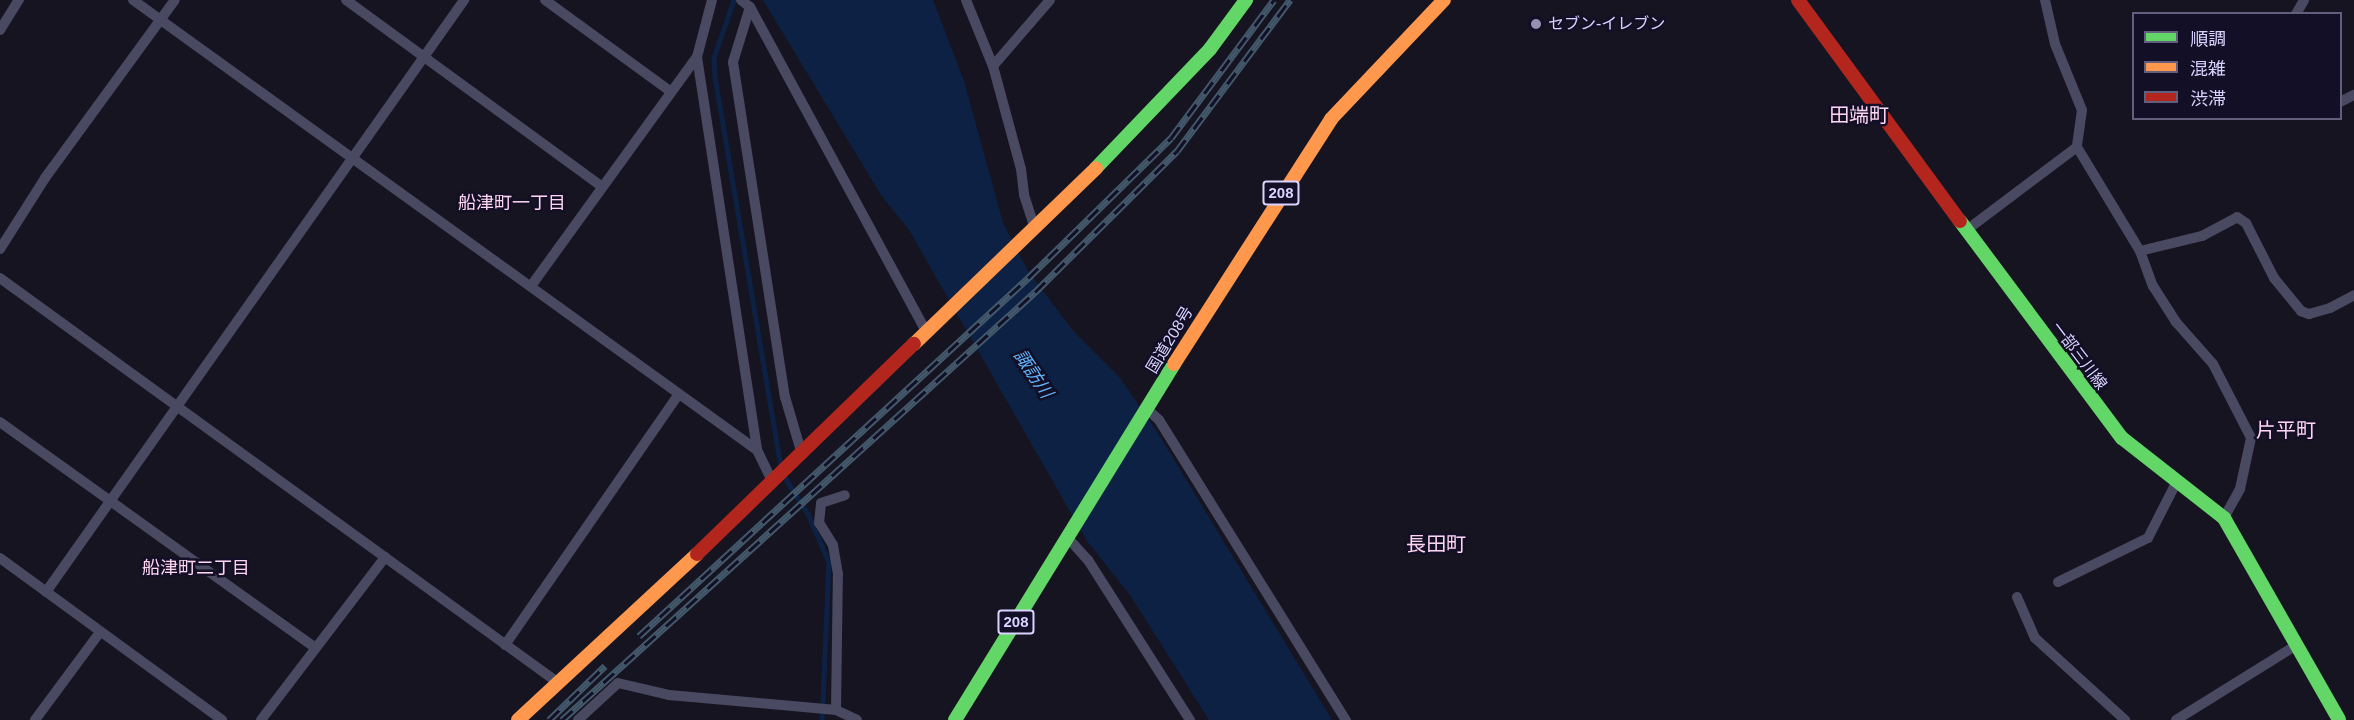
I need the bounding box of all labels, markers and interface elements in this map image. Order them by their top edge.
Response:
legend [2132,12,2342,120]
place label: セブン-イレブン [1548,14,1665,34]
marker: セブン-イレブン [1529,17,1543,31]
text: 順調 [2190,29,2226,49]
text: 混雑 [2190,59,2226,79]
text: 渋滞 [2190,89,2226,109]
district label: 田端町 [1829,103,1889,127]
road number: 208 [1262,181,1300,205]
district label: 船津町一丁目 [458,192,566,214]
street label: 国道208号 [1143,303,1197,377]
street label: 一部三川線 [2047,318,2111,394]
water label: 諏訪川 [1009,346,1057,402]
district label: 片平町 [2256,418,2316,442]
district label: 長田町 [1406,532,1466,556]
district label: 船津町二丁目 [142,557,250,579]
road number: 208 [996,610,1036,634]

